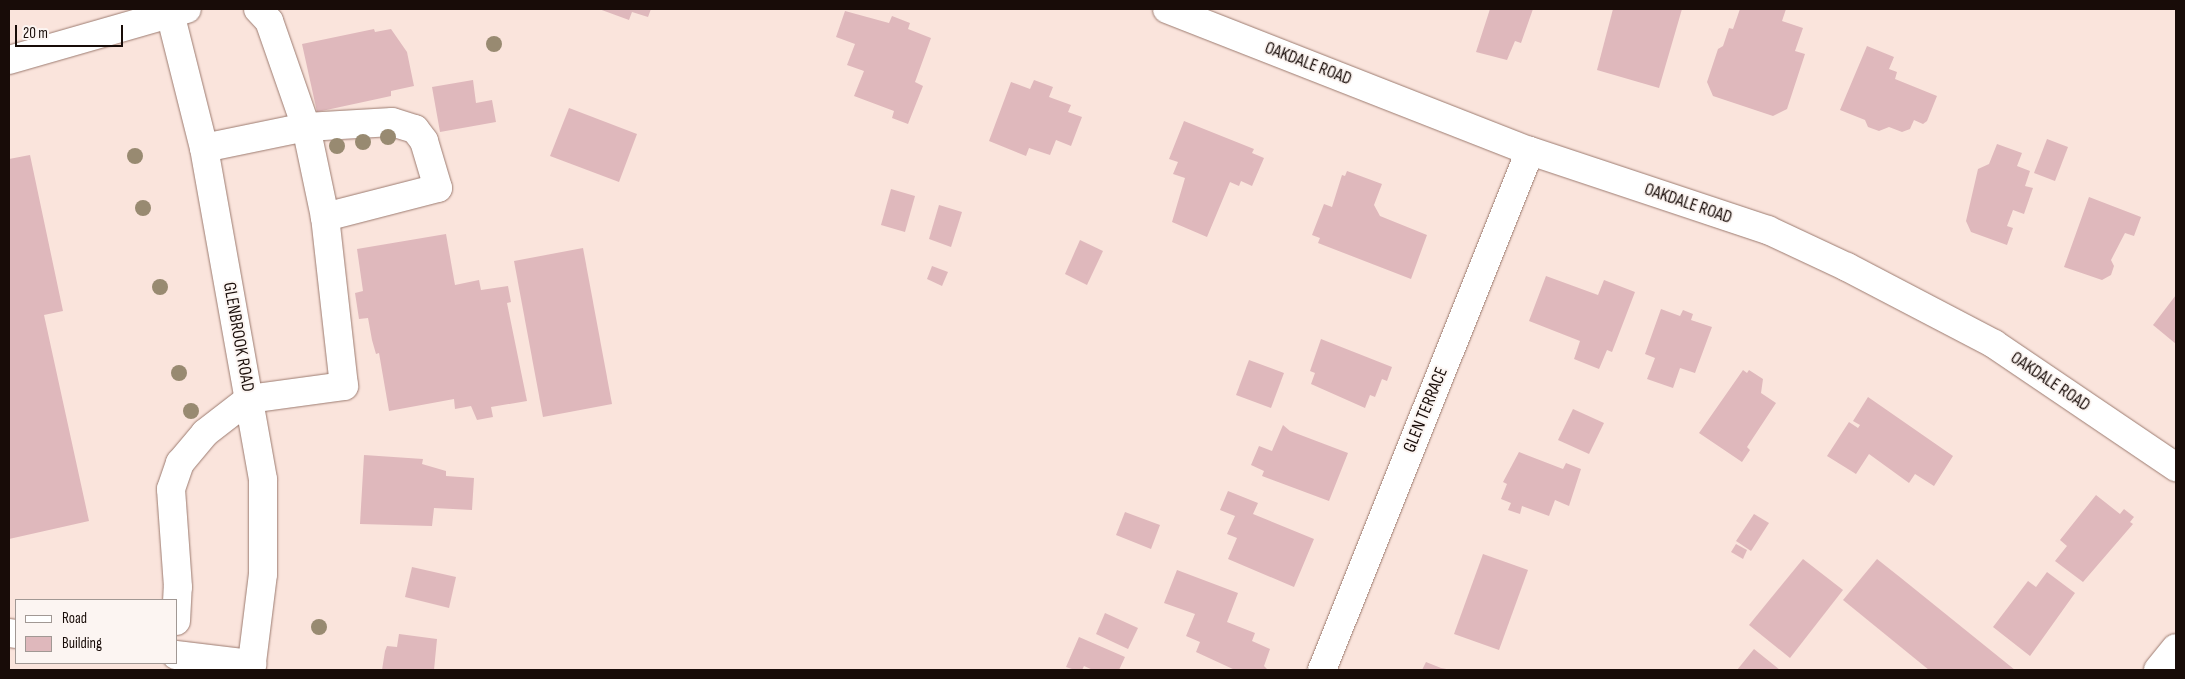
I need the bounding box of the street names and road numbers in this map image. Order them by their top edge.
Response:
street label: OAKDALE ROAD [1261,38,1355,90]
street label: OAKDALE ROAD [1641,179,1735,229]
street label: GLENBROOK ROAD [218,281,258,393]
street label: OAKDALE ROAD [2006,348,2094,416]
street label: GLEN TERRACE [1399,364,1453,456]

